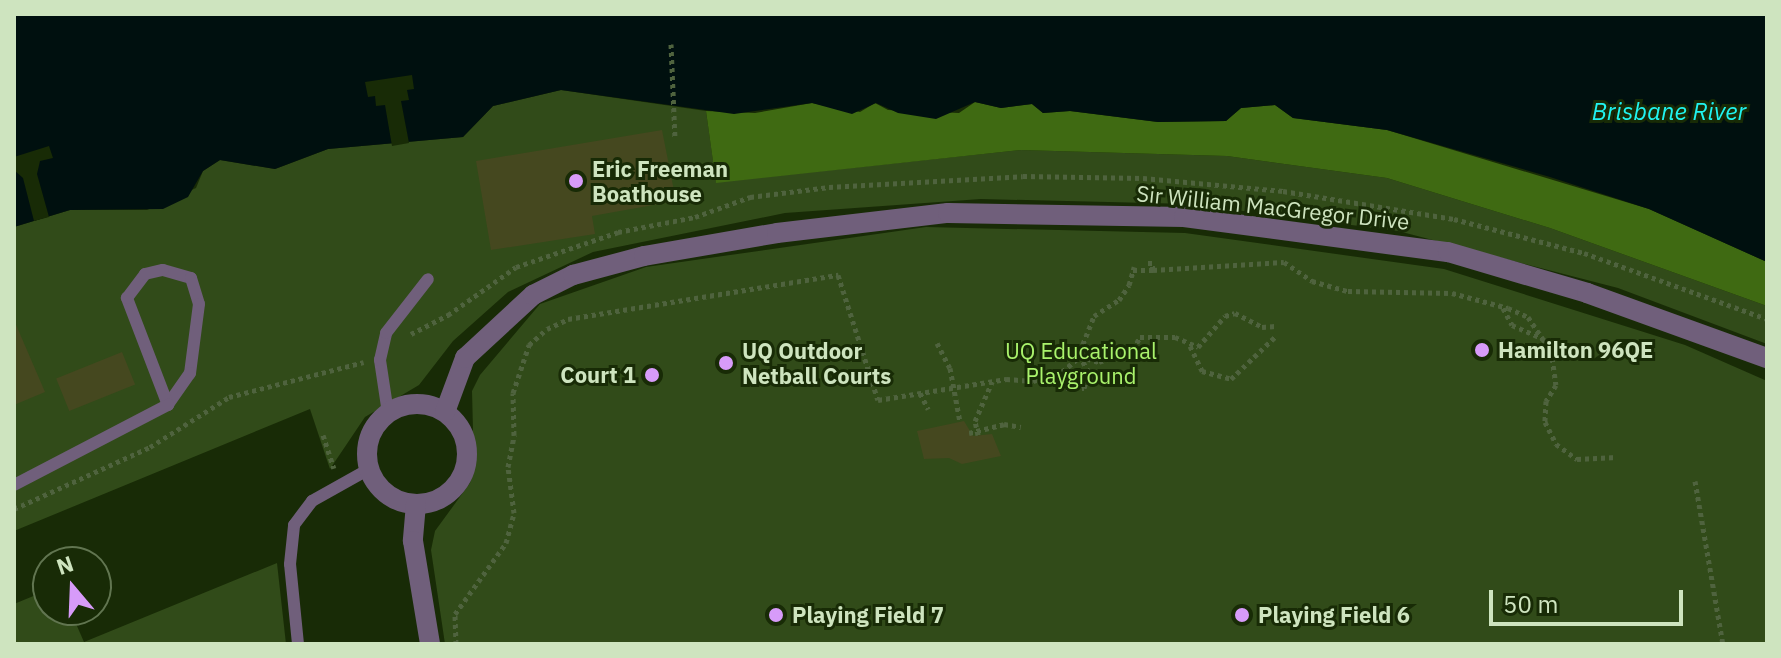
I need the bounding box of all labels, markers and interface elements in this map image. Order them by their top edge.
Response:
water label: Brisbane River [1592,98,1746,126]
place label: Eric Freeman Boathouse [592,155,728,206]
marker: Eric Freeman Boathouse [567,172,585,190]
street label: Sir William MacGregor Drive [1135,180,1411,234]
place label: UQ Outdoor Netball Courts [742,337,891,388]
park label: UQ Educational Playground [1005,337,1157,388]
place label: Hamilton 96QE [1498,337,1653,363]
marker: Hamilton 96QE [1473,341,1491,359]
marker: UQ Outdoor Netball Courts [717,354,735,372]
place label: Court 1 [560,362,636,388]
marker: Court 1 [643,366,661,384]
north arrow [32,546,112,626]
text: N [52,548,77,581]
scale bar [1493,574,1687,624]
text: 50 m [1503,588,1558,620]
place label: Playing Field 7 [792,602,944,628]
place label: Playing Field 6 [1258,602,1410,628]
marker: Playing Field 7 [767,606,785,624]
marker: Playing Field 6 [1233,606,1251,624]

